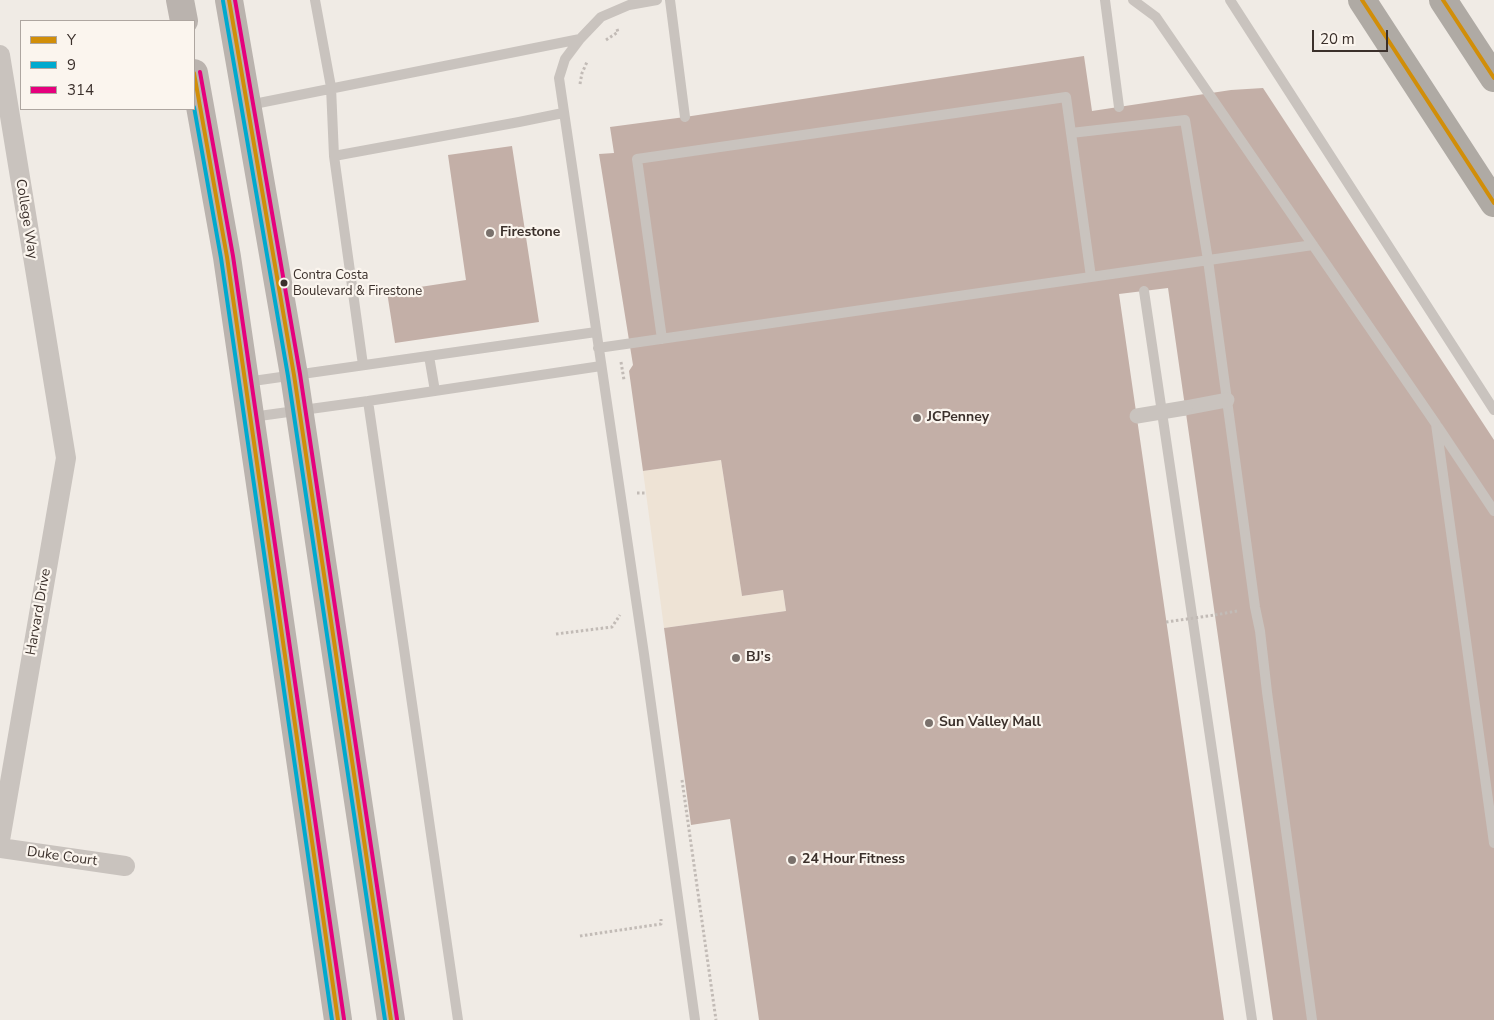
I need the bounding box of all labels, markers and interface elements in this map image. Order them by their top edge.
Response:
legend [20,20,195,110]
scale bar [1314,20,1390,52]
text: 20 m [1320,29,1355,49]
text: Y [67,30,76,50]
text: 9 [67,55,76,75]
text: 314 [67,80,94,100]
street label: College Way [11,178,41,260]
place label: Firestone [500,225,560,241]
marker: Firestone [484,227,496,239]
place label: Contra Costa Boulevard & Firestone [293,268,422,299]
marker: Contra Costa Boulevard & Firestone [279,278,289,288]
place label: JCPenney [927,410,989,426]
marker: JCPenney [911,412,923,424]
street label: Harvard Drive [23,567,55,657]
place label: BJ's [746,650,771,666]
marker: BJ's [730,652,742,664]
place label: Sun Valley Mall [939,715,1041,731]
marker: Sun Valley Mall [923,717,935,729]
street label: Duke Court [26,844,98,870]
place label: 24 Hour Fitness [802,852,905,868]
marker: 24 Hour Fitness [786,854,798,866]

